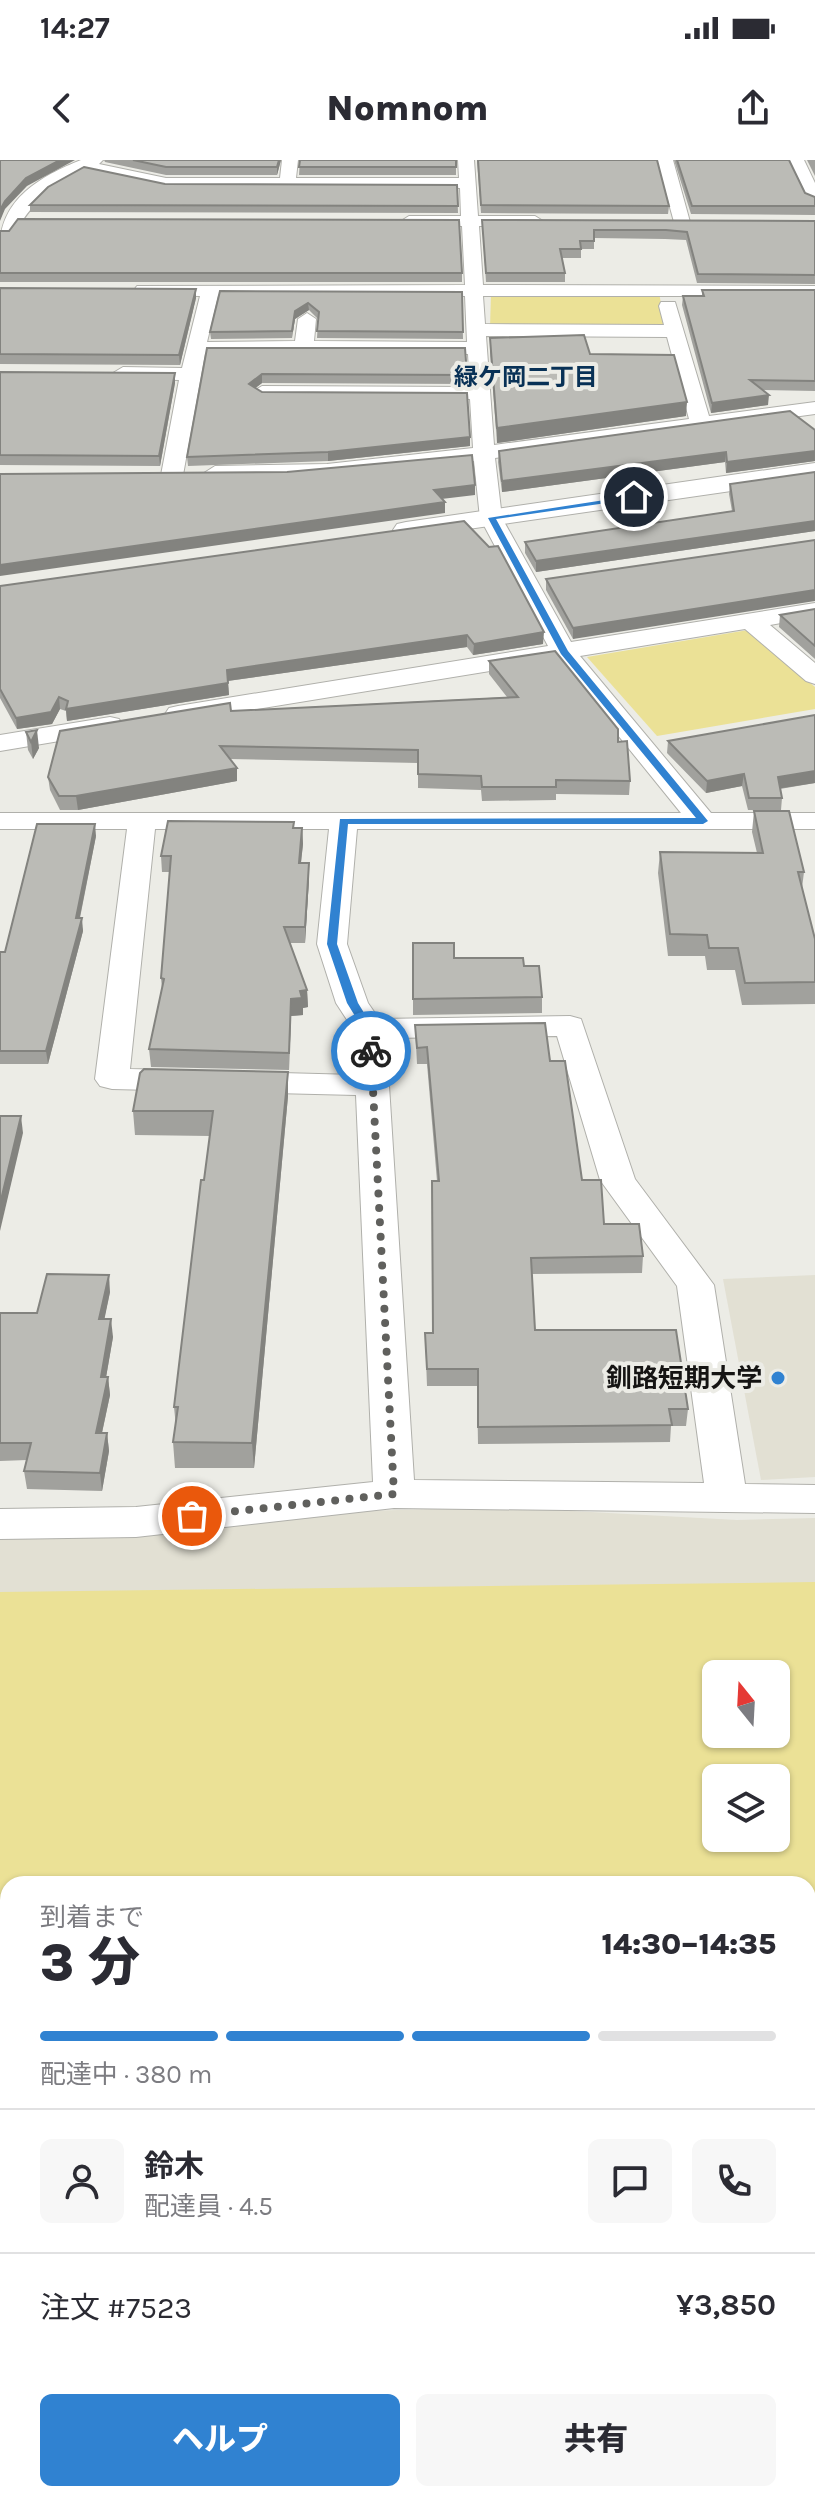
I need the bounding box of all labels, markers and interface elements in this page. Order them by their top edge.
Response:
text: 14:27 [40,10,110,46]
icon: back [40,86,84,130]
icon: share [731,86,775,130]
text: Nomnom [327,87,488,129]
district label: 緑ケ岡二丁目 [454,363,598,391]
pin [600,463,668,531]
icon: home [612,475,656,519]
courier [331,1011,411,1091]
icon: bike [349,1029,393,1073]
place label: 釧路短期大学 [606,1363,762,1394]
marker: 釧路短期大学 [769,1369,787,1387]
pin [158,1482,226,1550]
icon: bag [170,1494,214,1538]
north arrow [702,1660,790,1748]
map controls [702,1660,790,1852]
button: layers [702,1764,790,1852]
text: 到着まで [40,1902,144,1933]
text: 14:30–14:35 [601,1926,776,1962]
text: 3 分 [40,1932,140,1993]
text: 配達中 · 380 m [40,2059,212,2090]
button: person [40,2139,124,2223]
button: chat [588,2139,672,2223]
button: phone [692,2139,776,2223]
text: 鈴木 [144,2148,204,2184]
text: 配達員 · 4.5 [144,2191,273,2222]
text: ¥3,850 [676,2287,776,2323]
text: 注文 #7523 [40,2290,192,2326]
button: ヘルプ [40,2394,400,2486]
button: 共有 [416,2394,776,2486]

